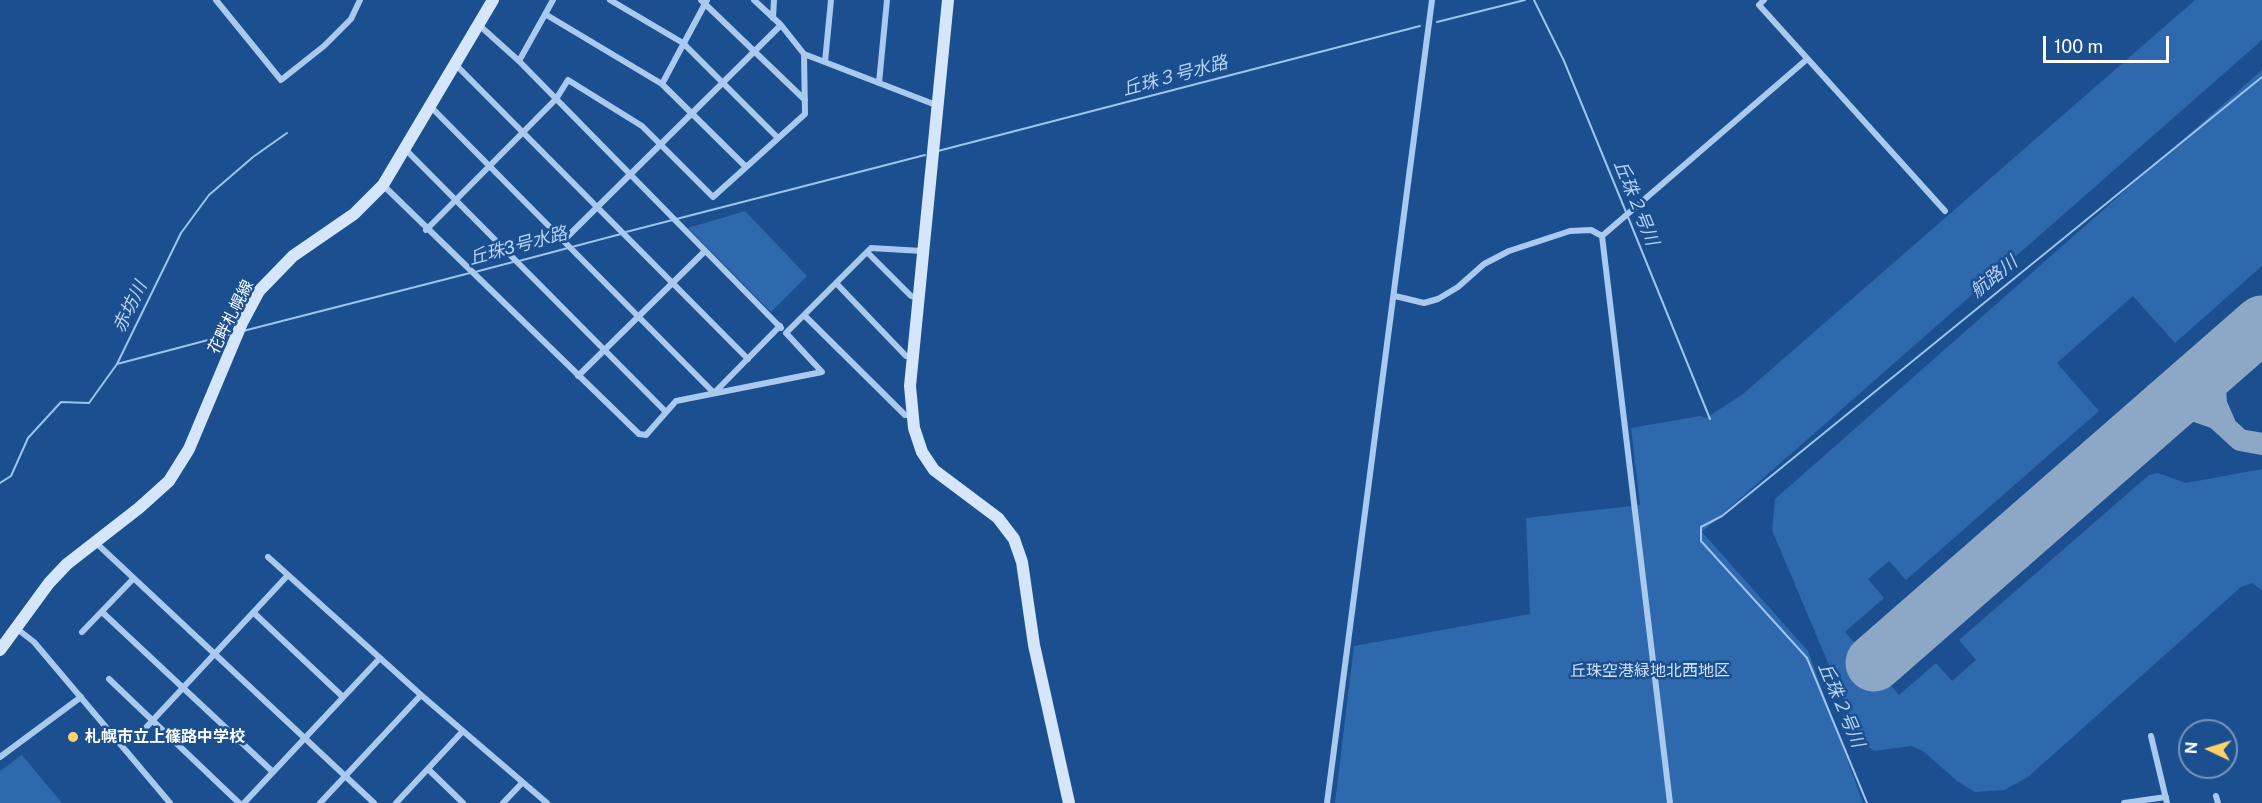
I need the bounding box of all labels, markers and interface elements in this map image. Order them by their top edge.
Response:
scale bar [2046,24,2172,62]
text: 100 m [2054,36,2103,57]
water label: 丘珠３号水路 [1120,52,1230,100]
water label: 丘珠２号川 [1609,157,1663,249]
water label: 丘珠3号水路 [466,223,570,269]
water label: 航路川 [1966,252,2022,302]
street label: 花畔札幌線 [204,277,258,357]
water label: 赤坊川 [108,278,152,336]
water label: 丘珠２号川 [1813,659,1869,751]
park label: 丘珠空港緑地北西地区 [1570,661,1730,681]
north arrow [2178,719,2238,779]
place label: 札幌市立上篠路中学校 [85,727,245,747]
marker: 札幌市立上篠路中学校 [66,730,80,744]
text: N [2182,741,2201,755]

